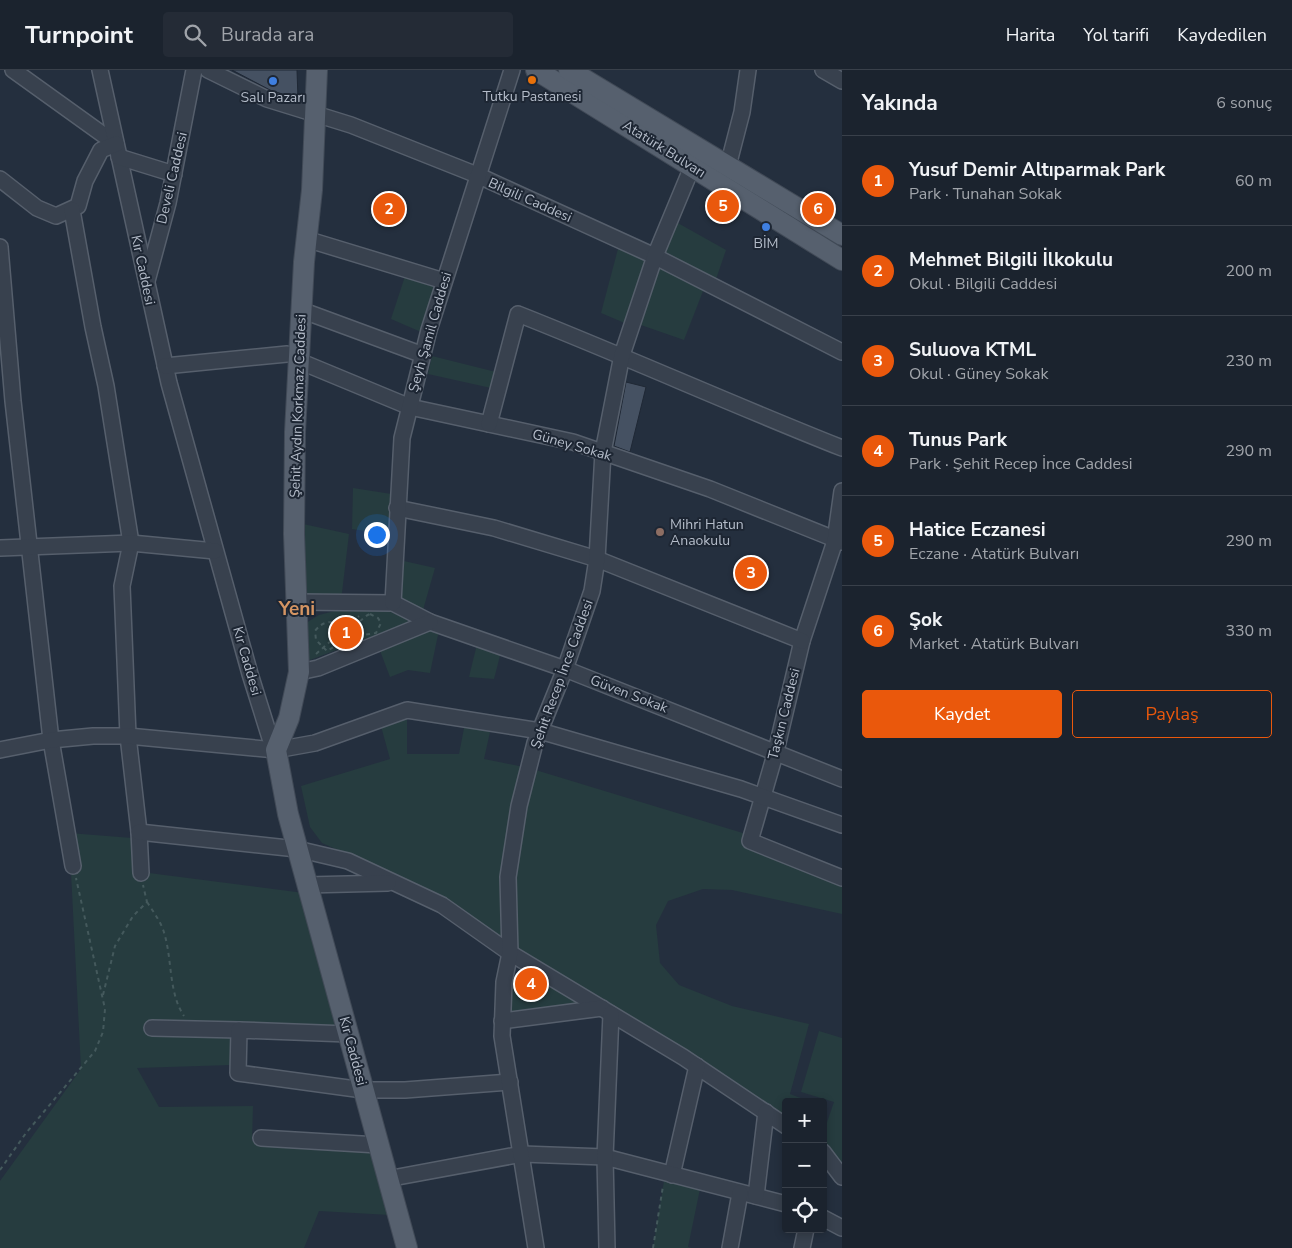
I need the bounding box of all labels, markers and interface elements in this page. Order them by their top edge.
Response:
search box [163,12,513,57]
text: Turnpoint [25,19,133,51]
icon: search [181,21,209,49]
text: Burada ara [221,22,314,48]
text: Harita [1006,23,1055,47]
text: Yol tarifi [1083,23,1149,47]
text: Kaydedilen [1177,23,1267,47]
marker: Tutku Pastanesi [526,74,538,86]
marker: Salı Pazarı [267,75,279,87]
place label: Tutku Pastanesi [483,87,581,106]
place label: Salı Pazarı [240,88,306,107]
text: Yakında [862,89,938,117]
text: 6 sonuç [1216,92,1272,114]
street label: Atatürk Bulvarı [619,116,709,182]
street label: Develi Caddesi [152,130,192,226]
text: Yusuf Demir Altıparmak Park [909,157,1165,183]
text: 1 [873,170,883,192]
text: 60 m [1235,170,1272,192]
street label: Bilgili Caddesi [485,173,575,227]
text: Park · Tunahan Sokak [909,183,1062,205]
pin: 5 [707,187,739,225]
pin: 2 [373,190,405,228]
pin: 6 [802,190,834,228]
marker: BİM [760,221,772,233]
street label: Kır Caddesi [126,233,160,307]
place label: BİM [753,234,779,253]
text: Mehmet Bilgili İlkokulu [909,247,1113,273]
text: 2 [873,260,883,282]
text: 200 m [1225,260,1272,282]
street label: Şeyh Şamil Caddesi [404,270,456,394]
text: Okul · Bilgili Caddesi [909,273,1057,295]
street label: Şehit Aydın Korkmaz Caddesi [285,314,311,498]
text: Suluova KTML [909,337,1036,363]
text: 3 [873,350,883,372]
text: 230 m [1225,350,1272,372]
text: Okul · Güney Sokak [909,363,1048,385]
street label: Güney Sokak [530,425,615,466]
text: Tunus Park [909,427,1007,453]
text: 4 [873,440,883,462]
text: 290 m [1225,440,1272,462]
text: Park · Şehit Recep İnce Caddesi [909,453,1133,475]
place label: Mihri Hatun Anaokulu [670,515,744,550]
text: Hatice Eczanesi [909,517,1046,543]
your location [364,522,390,548]
marker: Mihri Hatun Anaokulu [654,526,666,538]
text: 5 [873,530,883,552]
text: 290 m [1225,530,1272,552]
text: Eczane · Atatürk Bulvarı [909,543,1079,565]
pin: 3 [735,554,767,592]
district label: Yeni [278,596,315,622]
street label: Şehit Recep İnce Caddesi [526,597,598,751]
text: Şok [909,607,942,633]
pin: 1 [330,614,362,652]
text: 6 [873,620,883,642]
text: 330 m [1225,620,1272,642]
street label: Kır Caddesi [228,624,266,698]
text: Market · Atatürk Bulvarı [909,633,1079,655]
street label: Taşkın Caddesi [763,666,805,762]
street label: Güven Sokak [587,670,672,718]
button: Kaydet [862,690,1062,738]
button: Paylaş [1072,690,1272,738]
pin: 4 [515,965,547,1003]
street label: Kır Caddesi [335,1014,371,1088]
map controls [782,1098,827,1233]
button: + [782,1098,827,1143]
button: − [782,1143,827,1188]
button: locate [782,1188,827,1233]

